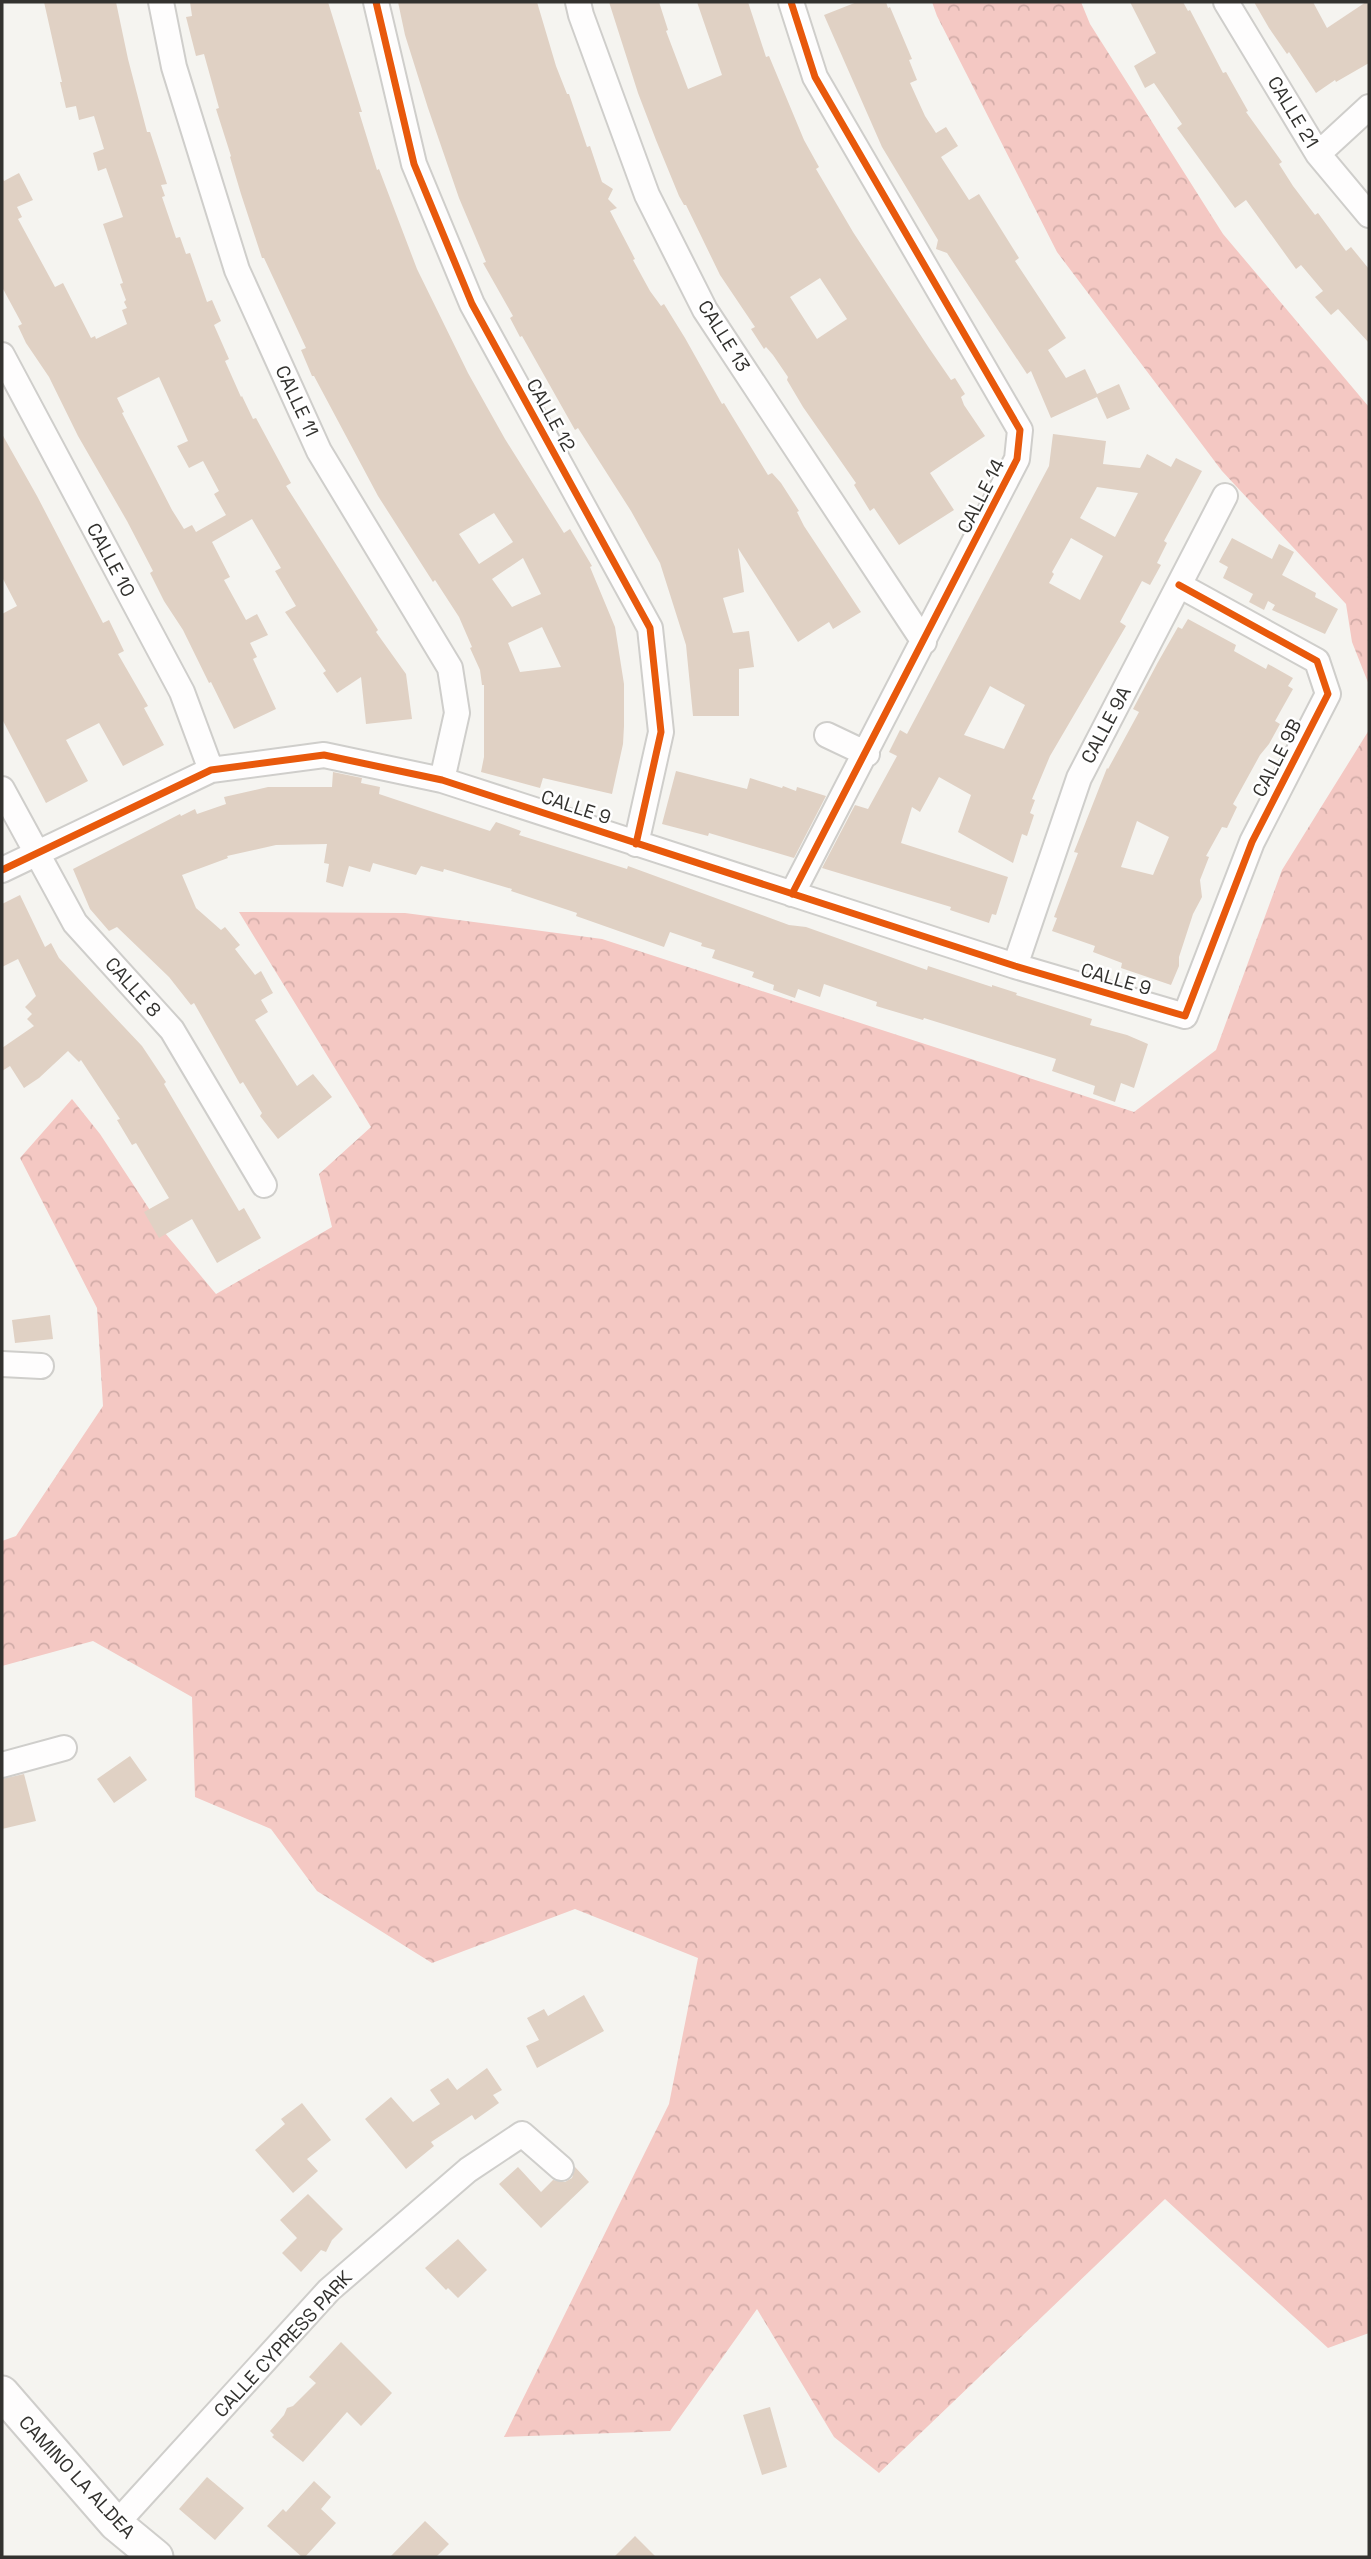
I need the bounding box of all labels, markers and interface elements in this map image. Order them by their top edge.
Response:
street label: CALLE 21 [1262,71,1324,153]
street label: CALLE 13 [692,296,756,376]
street label: CALLE 11 [270,361,324,441]
street label: CALLE 12 [521,374,581,456]
street label: CALLE 14 [952,454,1010,537]
street label: CALLE 10 [81,519,141,601]
street label: CALLE 9A [1075,682,1137,768]
street label: CALLE 9B [1247,715,1307,801]
street label: CALLE 9 [538,784,614,830]
street label: CALLE 8 [100,952,166,1022]
street label: CALLE 9 [1078,957,1154,1001]
street label: CALLE CYPRESS PARK [208,2265,358,2423]
street label: CAMINO LA ALDEA [13,2410,141,2544]

